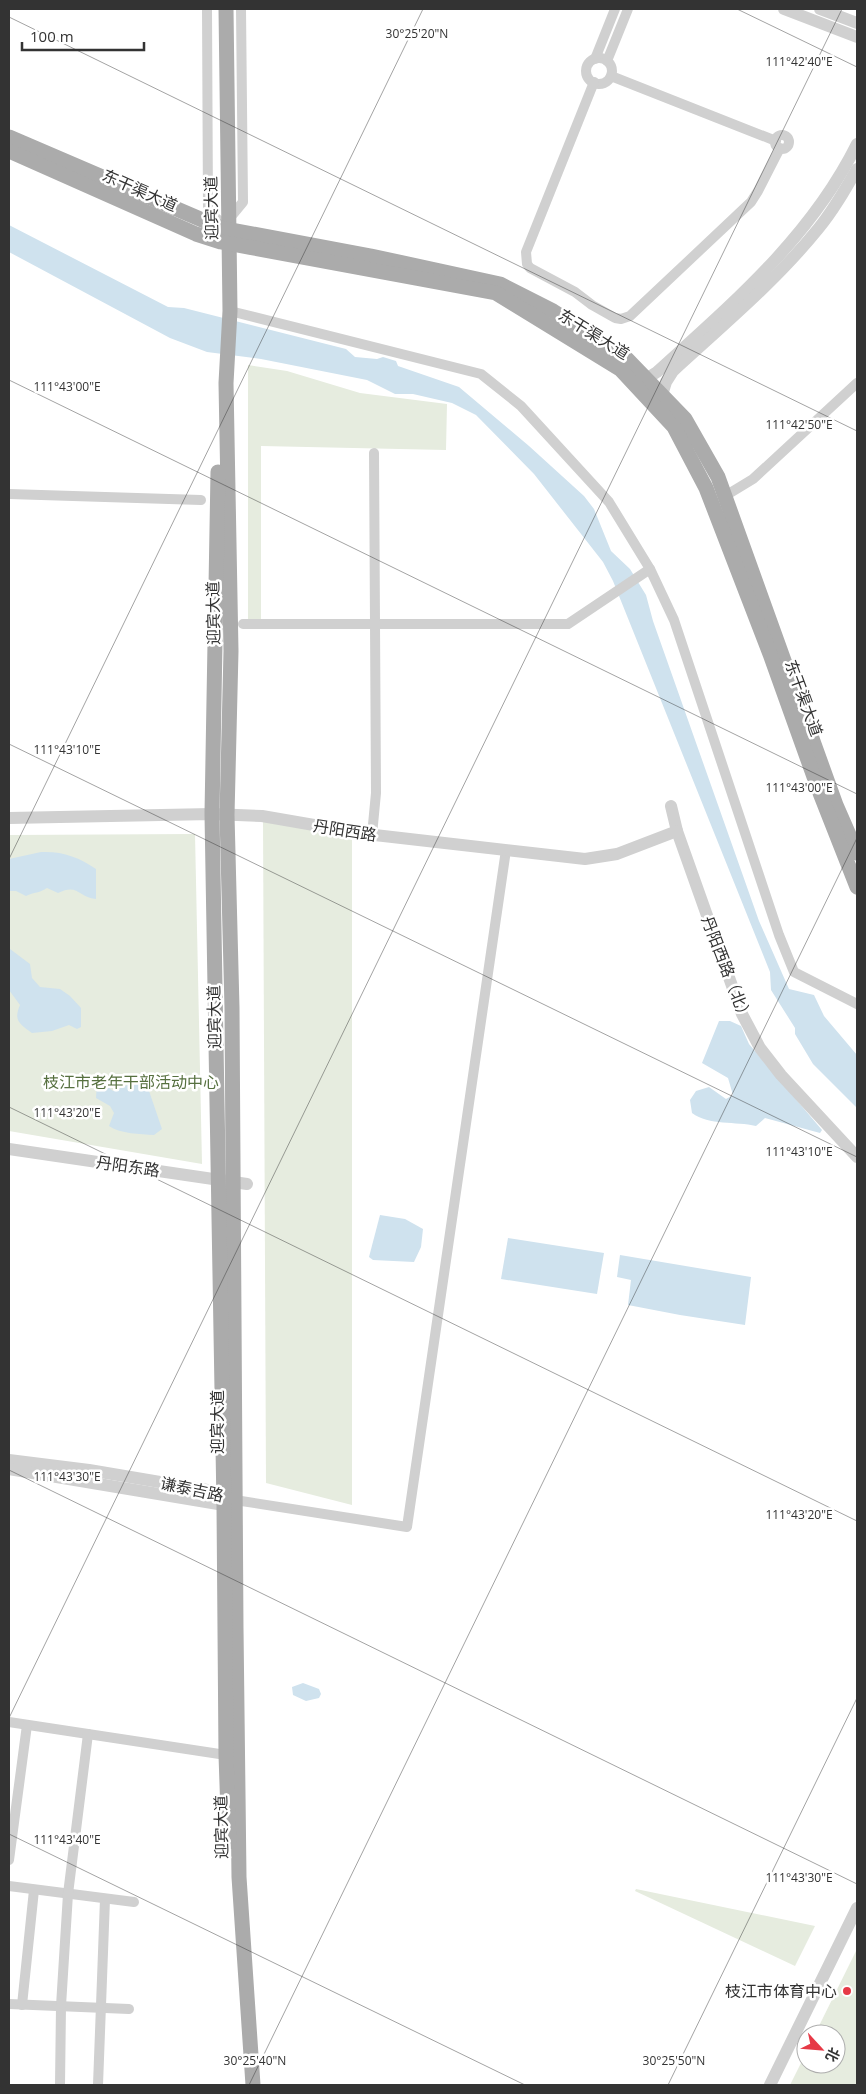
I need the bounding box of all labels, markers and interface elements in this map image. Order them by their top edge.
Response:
scale bar [22,20,145,52]
text: 30°25'20"N [386,25,448,42]
text: 100 m [30,26,74,46]
text: 111°42'40"E [765,53,833,70]
street label: 东干渠大道 [99,164,181,216]
street label: 迎宾大道 [199,176,223,240]
street label: 东干渠大道 [554,303,634,365]
text: 111°43'00"E [33,378,101,395]
text: 111°42'50"E [765,416,833,433]
street label: 迎宾大道 [201,581,225,645]
street label: 东干渠大道 [780,657,828,739]
text: 111°43'10"E [33,741,101,758]
text: 111°43'00"E [765,779,833,796]
street label: 丹阳西路 [312,814,378,846]
street label: 丹阳西路（北） [697,913,757,1025]
street label: 迎宾大道 [202,985,226,1049]
park label: 枝江市老年干部活动中心 [43,1071,219,1093]
text: 111°43'20"E [33,1104,101,1121]
text: 111°43'10"E [765,1143,833,1160]
street label: 丹阳东路 [95,1151,161,1181]
street label: 迎宾大道 [206,1390,228,1454]
text: 111°43'30"E [33,1468,101,1485]
street label: 谦泰吉路 [158,1472,226,1506]
text: 111°43'20"E [765,1506,833,1523]
street label: 迎宾大道 [209,1795,233,1859]
text: 111°43'40"E [33,1831,101,1848]
text: 111°43'30"E [765,1869,833,1886]
place label: 枝江市体育中心 [725,1980,837,2002]
marker: 枝江市体育中心 [841,1985,853,1997]
north arrow [796,2024,846,2074]
text: 北 [822,2044,845,2065]
text: 30°25'40"N [224,2052,286,2069]
text: 30°25'50"N [643,2052,705,2069]

